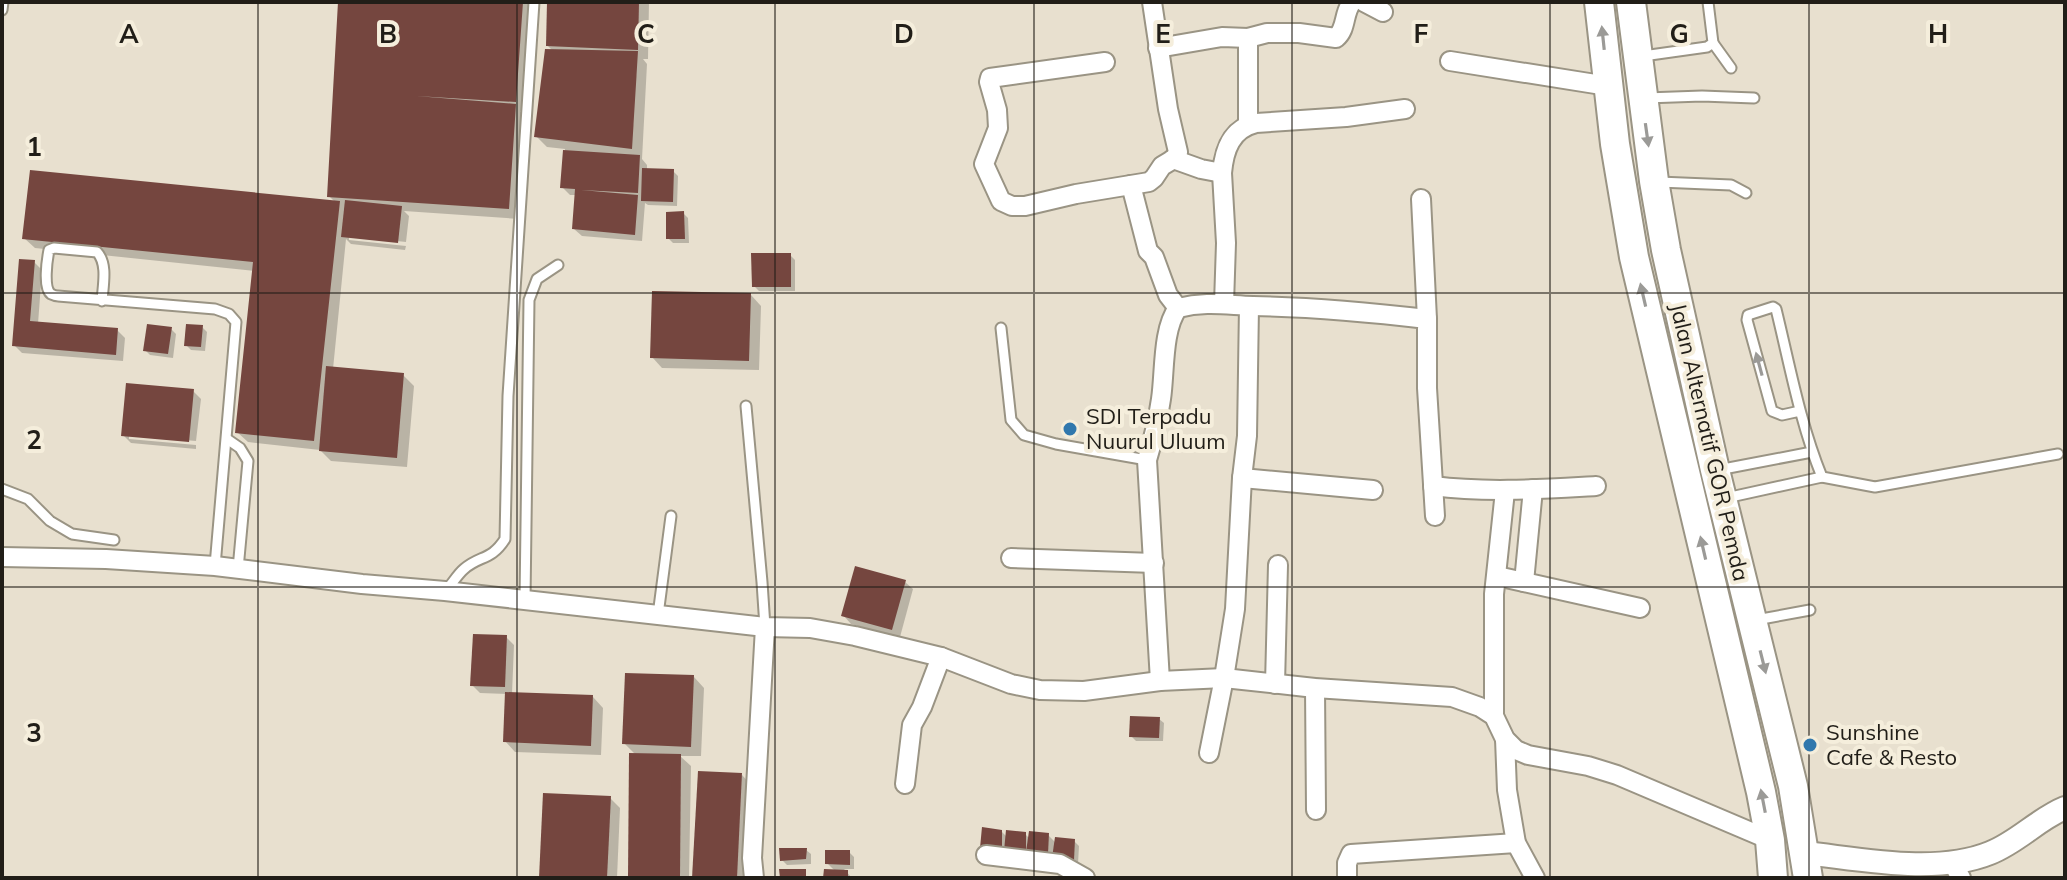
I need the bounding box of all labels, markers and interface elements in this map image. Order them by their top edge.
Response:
text: A [119,17,139,50]
text: B [379,17,397,50]
text: C [637,17,655,50]
text: D [894,17,914,50]
text: E [1155,17,1171,50]
text: F [1414,17,1429,50]
text: G [1669,17,1689,50]
text: H [1928,17,1948,50]
one-way arrow [1596,25,1609,50]
one-way arrow [1641,123,1654,148]
text: 1 [26,130,42,163]
one-way arrow [1636,282,1649,307]
street label: Jalan Alternatif GOR Pemda [1664,300,1756,584]
one-way arrow [1752,352,1764,377]
place label: SDI Terpadu Nuurul Uluum [1086,402,1225,455]
marker: SDI Terpadu Nuurul Uluum [1061,420,1079,438]
text: 2 [26,423,42,456]
one-way arrow [1696,535,1709,560]
one-way arrow [1757,650,1770,675]
text: 3 [26,716,42,749]
place label: Sunshine Cafe & Resto [1826,718,1957,771]
marker: Sunshine Cafe & Resto [1801,736,1819,754]
one-way arrow [1756,788,1768,813]

